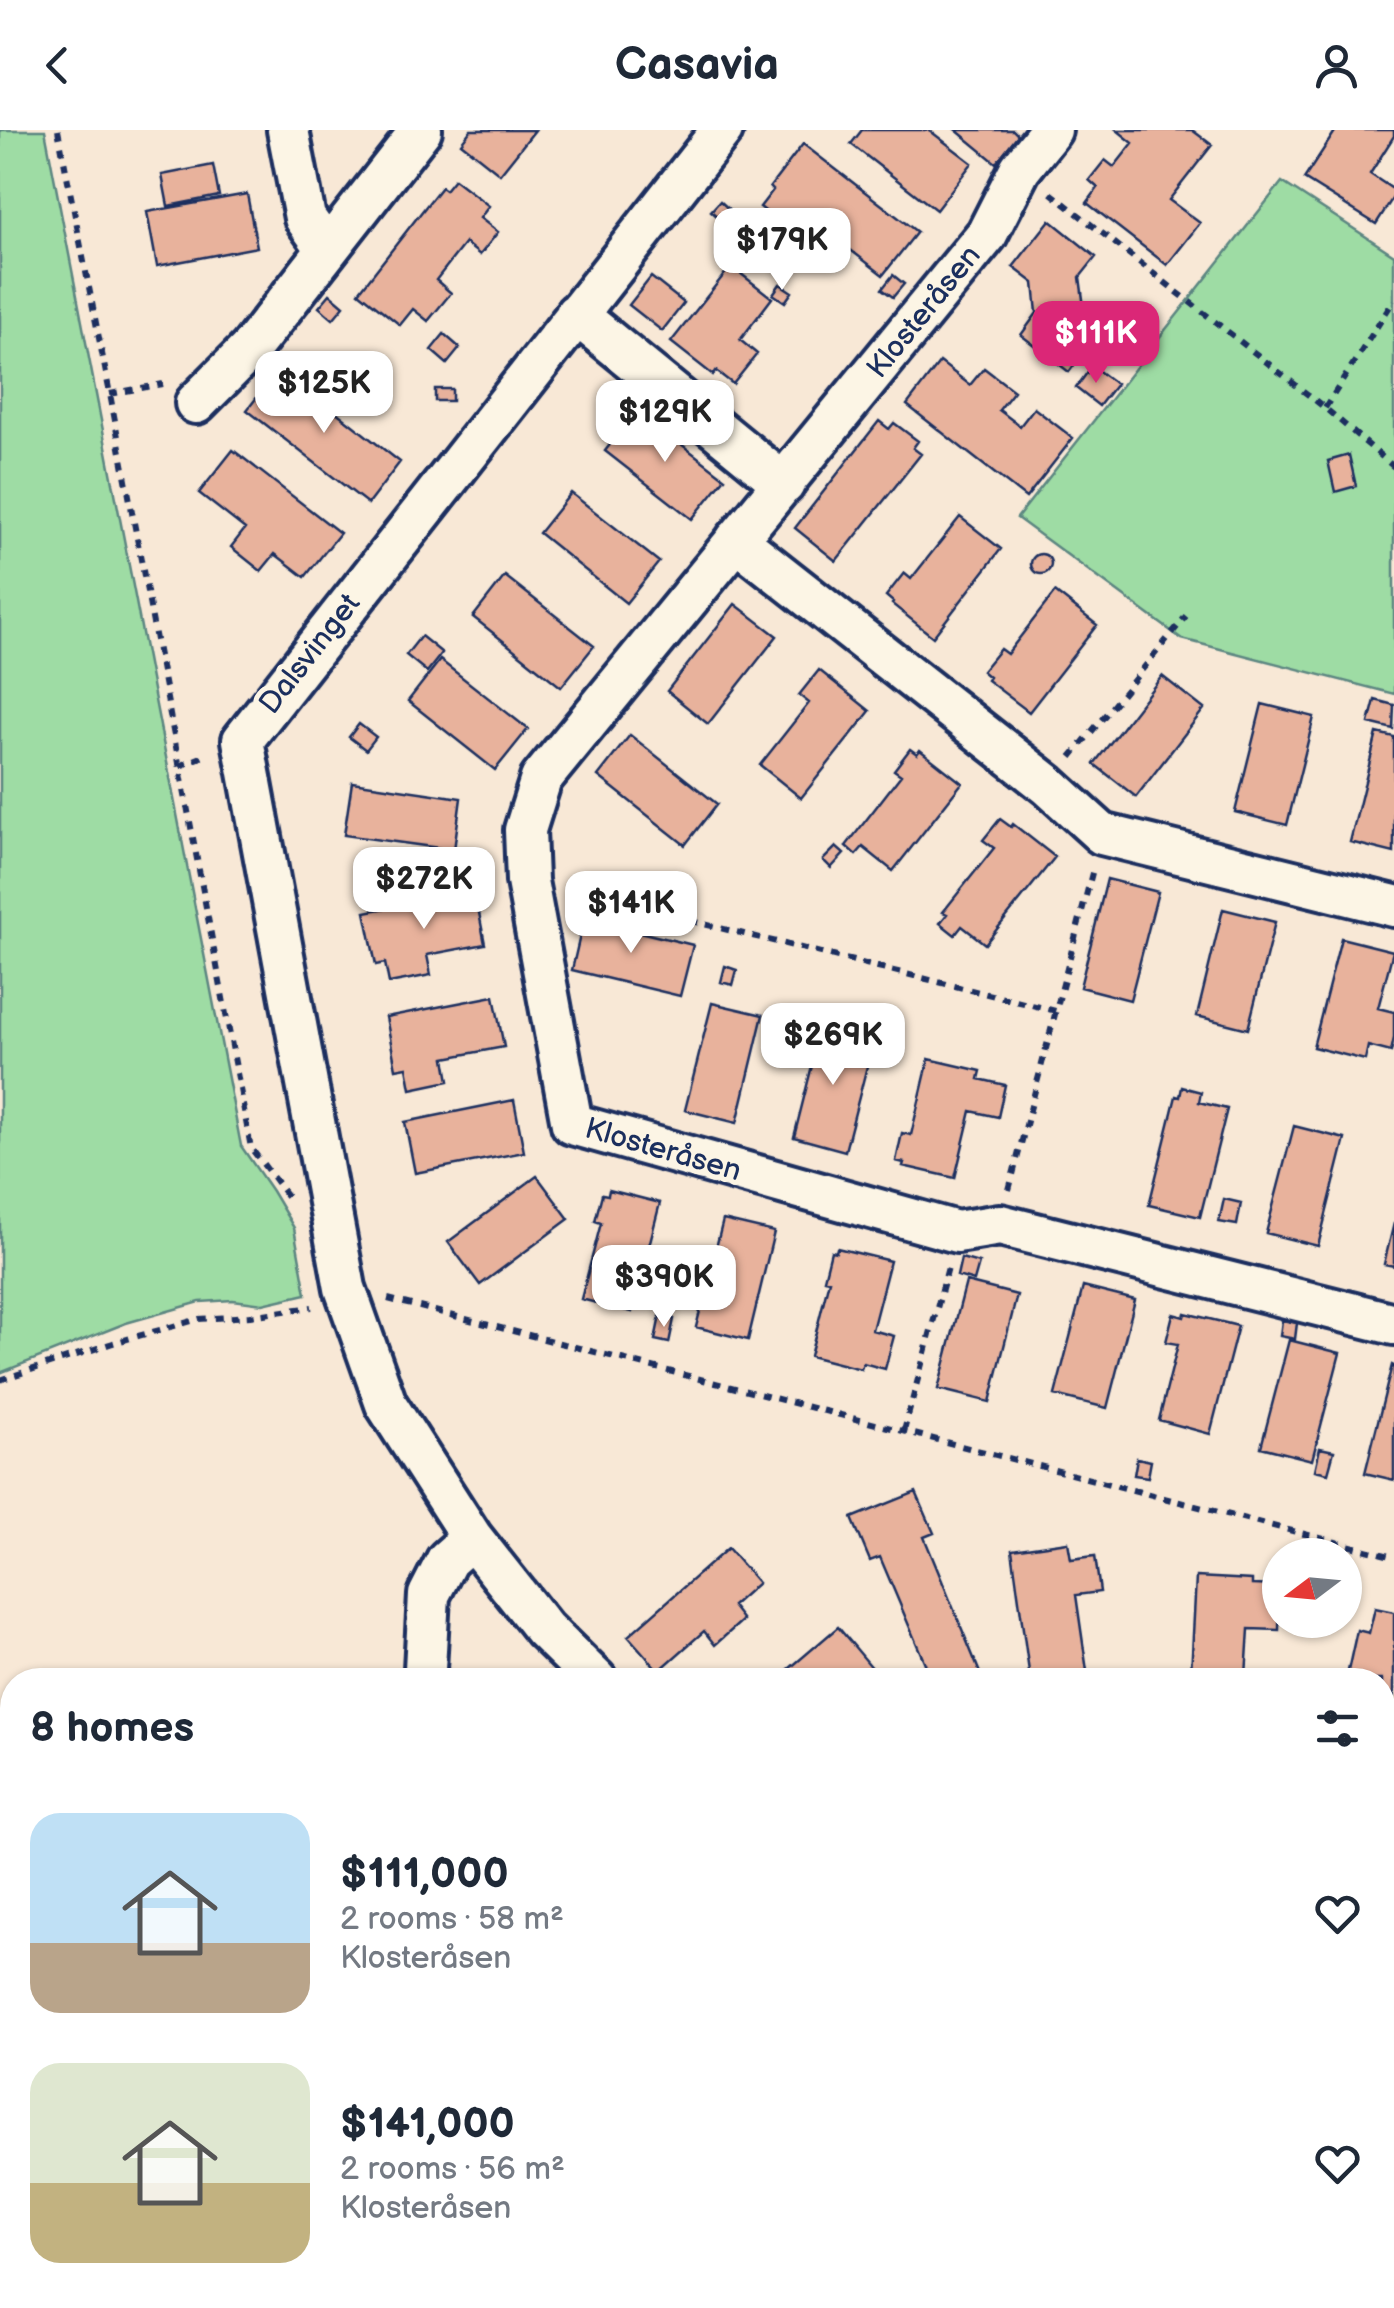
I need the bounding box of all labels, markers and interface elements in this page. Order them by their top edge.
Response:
icon: back [30,38,85,93]
text: Casavia [615,38,779,93]
icon: person [1309,38,1364,93]
pin: $179K [712,208,852,293]
text: $179K [736,221,828,260]
street label: Klosteråsen [859,238,989,386]
pin: $111K [1026,301,1166,386]
text: $111K [1054,314,1138,353]
pin: $125K [254,351,394,436]
text: $125K [277,364,371,403]
pin: $129K [595,380,735,465]
text: $129K [618,393,712,432]
street label: Dalsvinget [252,587,368,721]
pin: $272K [354,847,494,932]
text: $272K [375,860,473,899]
pin: $141K [561,871,701,956]
text: $141K [587,884,675,923]
pin: $269K [763,1003,903,1088]
text: $269K [783,1016,883,1055]
street label: Klosteråsen [581,1111,745,1189]
pin: $390K [594,1245,734,1330]
text: $390K [614,1258,714,1297]
north arrow [1262,1538,1362,1638]
map controls [1262,1538,1362,1638]
icon: filters [1310,1701,1365,1756]
text: 8 homes [30,1703,194,1754]
text: $111,000 [340,1849,509,1900]
icon: home [110,1853,230,1973]
icon: heart [1310,1886,1365,1941]
text: 2 rooms · 58 m² [340,1900,564,1939]
text: Klosteråsen [340,1939,511,1978]
text: $141,000 [340,2099,515,2150]
icon: home [110,2103,230,2223]
icon: heart [1310,2136,1365,2191]
text: 2 rooms · 56 m² [340,2150,565,2189]
text: Klosteråsen [340,2189,511,2228]

